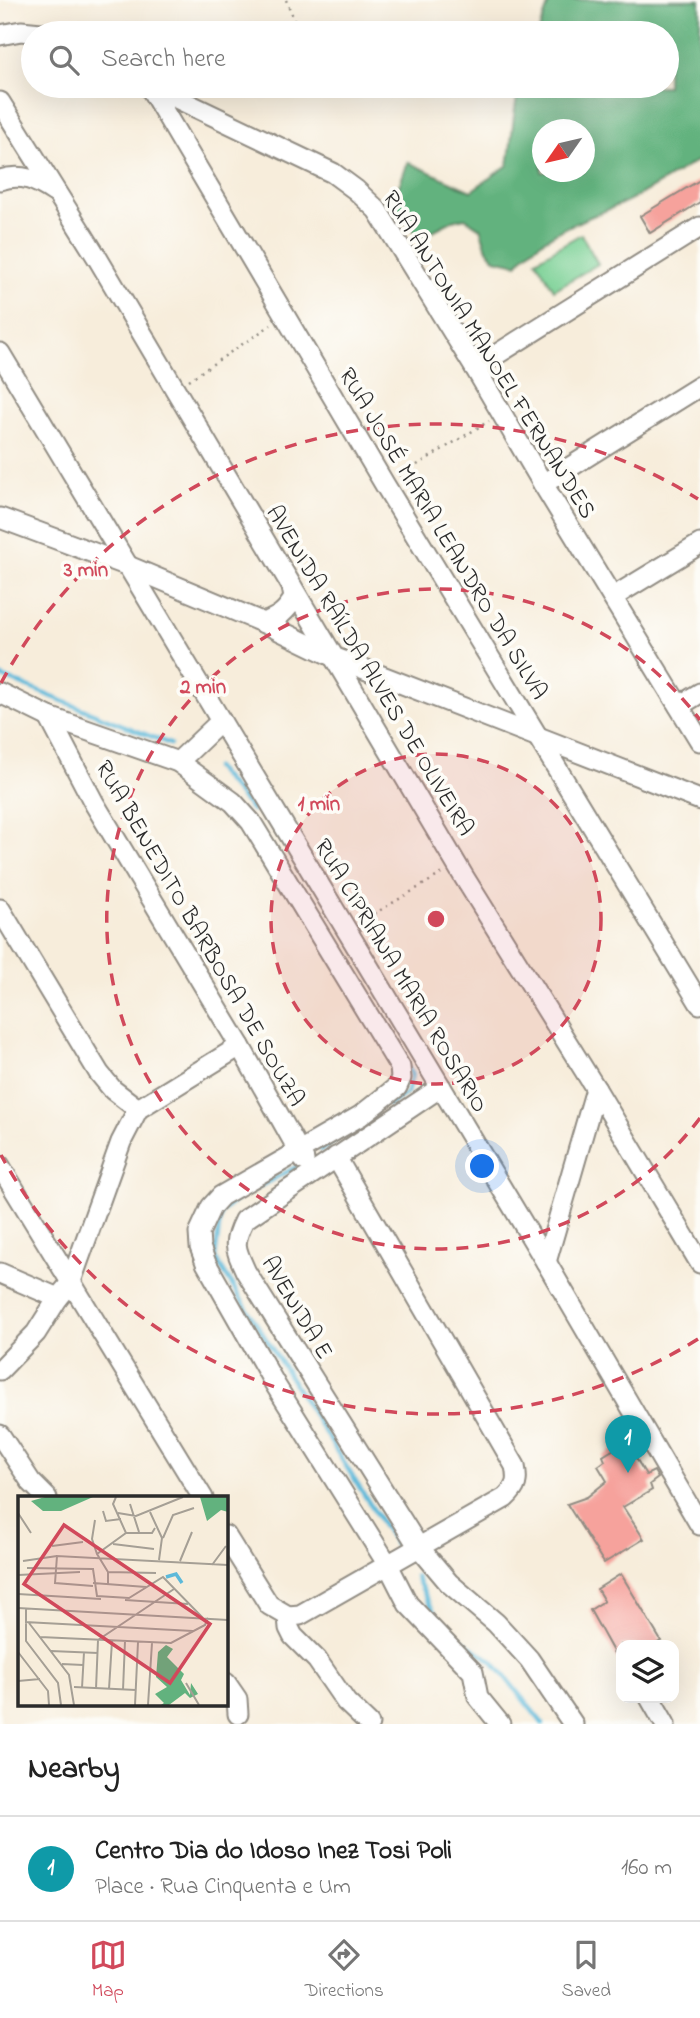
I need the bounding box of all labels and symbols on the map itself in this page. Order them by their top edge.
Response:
north arrow [532,119,595,182]
street label: RUA ANTONIA MANOEL FERNANDES [372,184,604,526]
street label: RUA JOSÉ MARIA LEANDRO DA SILVA [328,362,555,707]
street label: AVENIDA RAÍLDA ALVES DE OLIVEIRA [256,499,482,843]
text: 3 min [63,556,108,586]
text: 2 min [179,673,226,703]
street label: RUA BENEDITO BARBOSA DE SOUZA [85,755,313,1114]
text: 1 min [298,790,340,820]
street label: RUA CIPRIANA MARIA ROSARIO [304,833,496,1120]
centre of rings [424,907,448,931]
your location [465,1149,499,1183]
street label: AVENIDA E [251,1250,341,1367]
pin: 1 [605,1415,651,1473]
inset map [18,1496,228,1706]

